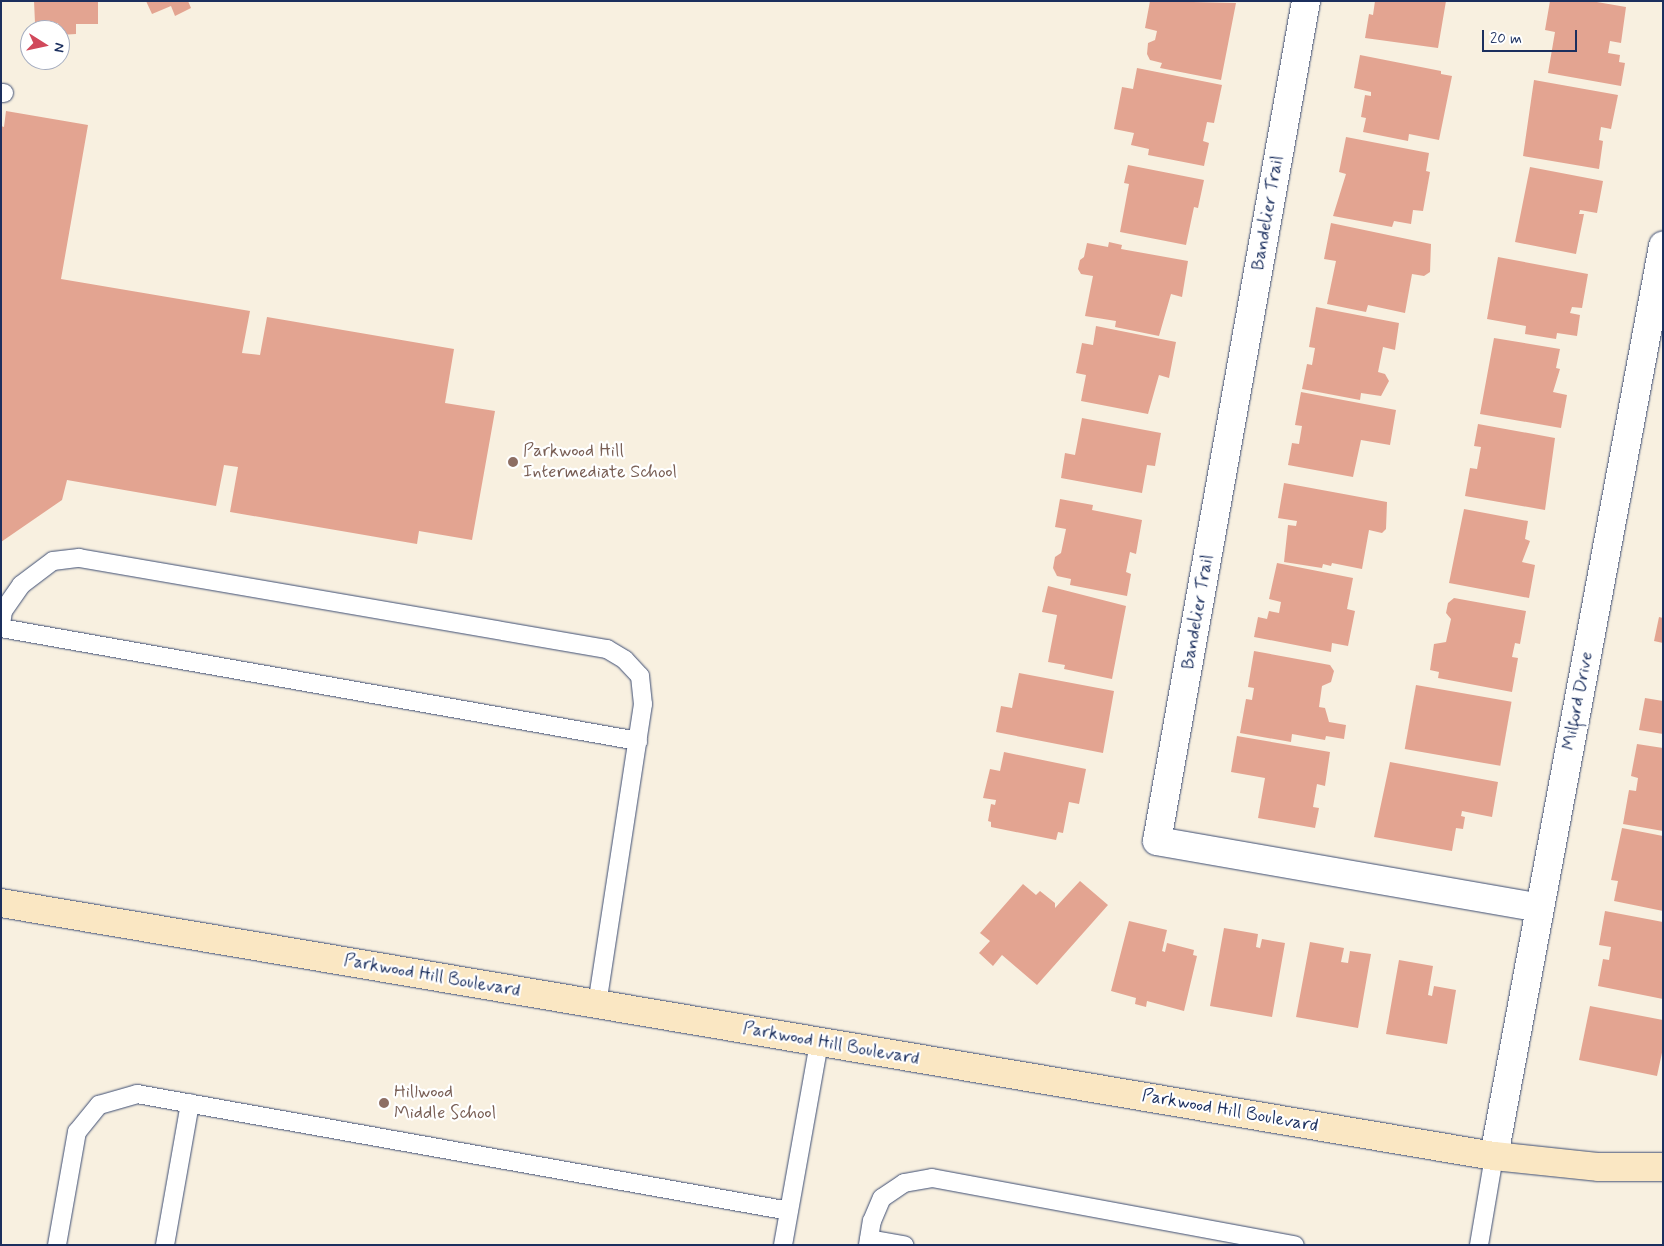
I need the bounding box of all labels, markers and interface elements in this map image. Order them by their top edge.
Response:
north arrow [20,20,70,70]
scale bar [1484,20,1579,52]
text: 20 m [1490,29,1522,49]
text: N [49,41,68,54]
street label: Bandelier Trail [1248,156,1288,270]
place label: Parkwood Hill Intermediate School [523,441,677,484]
marker: Parkwood Hill Intermediate School [507,456,519,468]
street label: Bandelier Trail [1178,555,1218,669]
street label: Milford Drive [1558,651,1598,751]
street label: Parkwood Hill Boulevard [343,950,521,1002]
street label: Parkwood Hill Boulevard [742,1018,920,1070]
place label: Hillwood Middle School [394,1082,497,1124]
street label: Parkwood Hill Boulevard [1141,1085,1319,1137]
marker: Hillwood Middle School [378,1097,390,1109]

